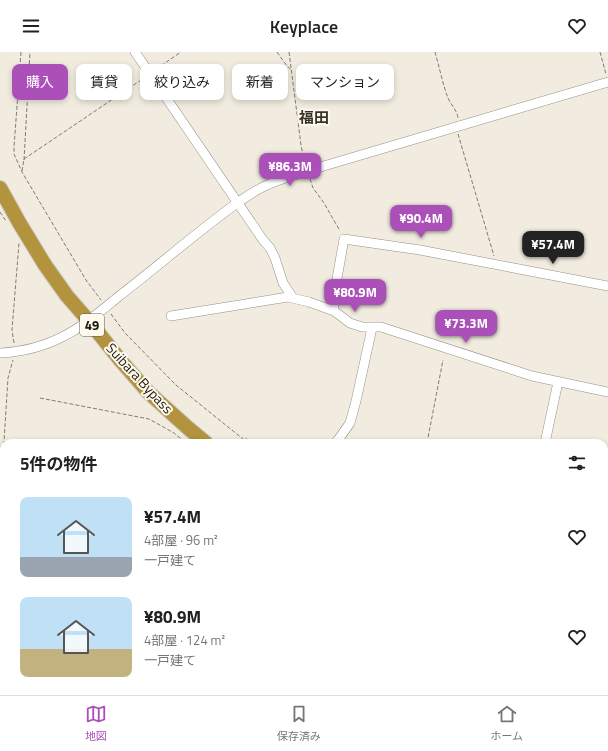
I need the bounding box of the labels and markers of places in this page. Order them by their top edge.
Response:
pin: ¥86.3M [257,153,323,187]
pin: ¥90.4M [388,205,454,239]
pin: ¥57.4M [520,231,586,265]
pin: ¥80.9M [322,279,388,313]
pin: ¥73.3M [433,310,499,344]

